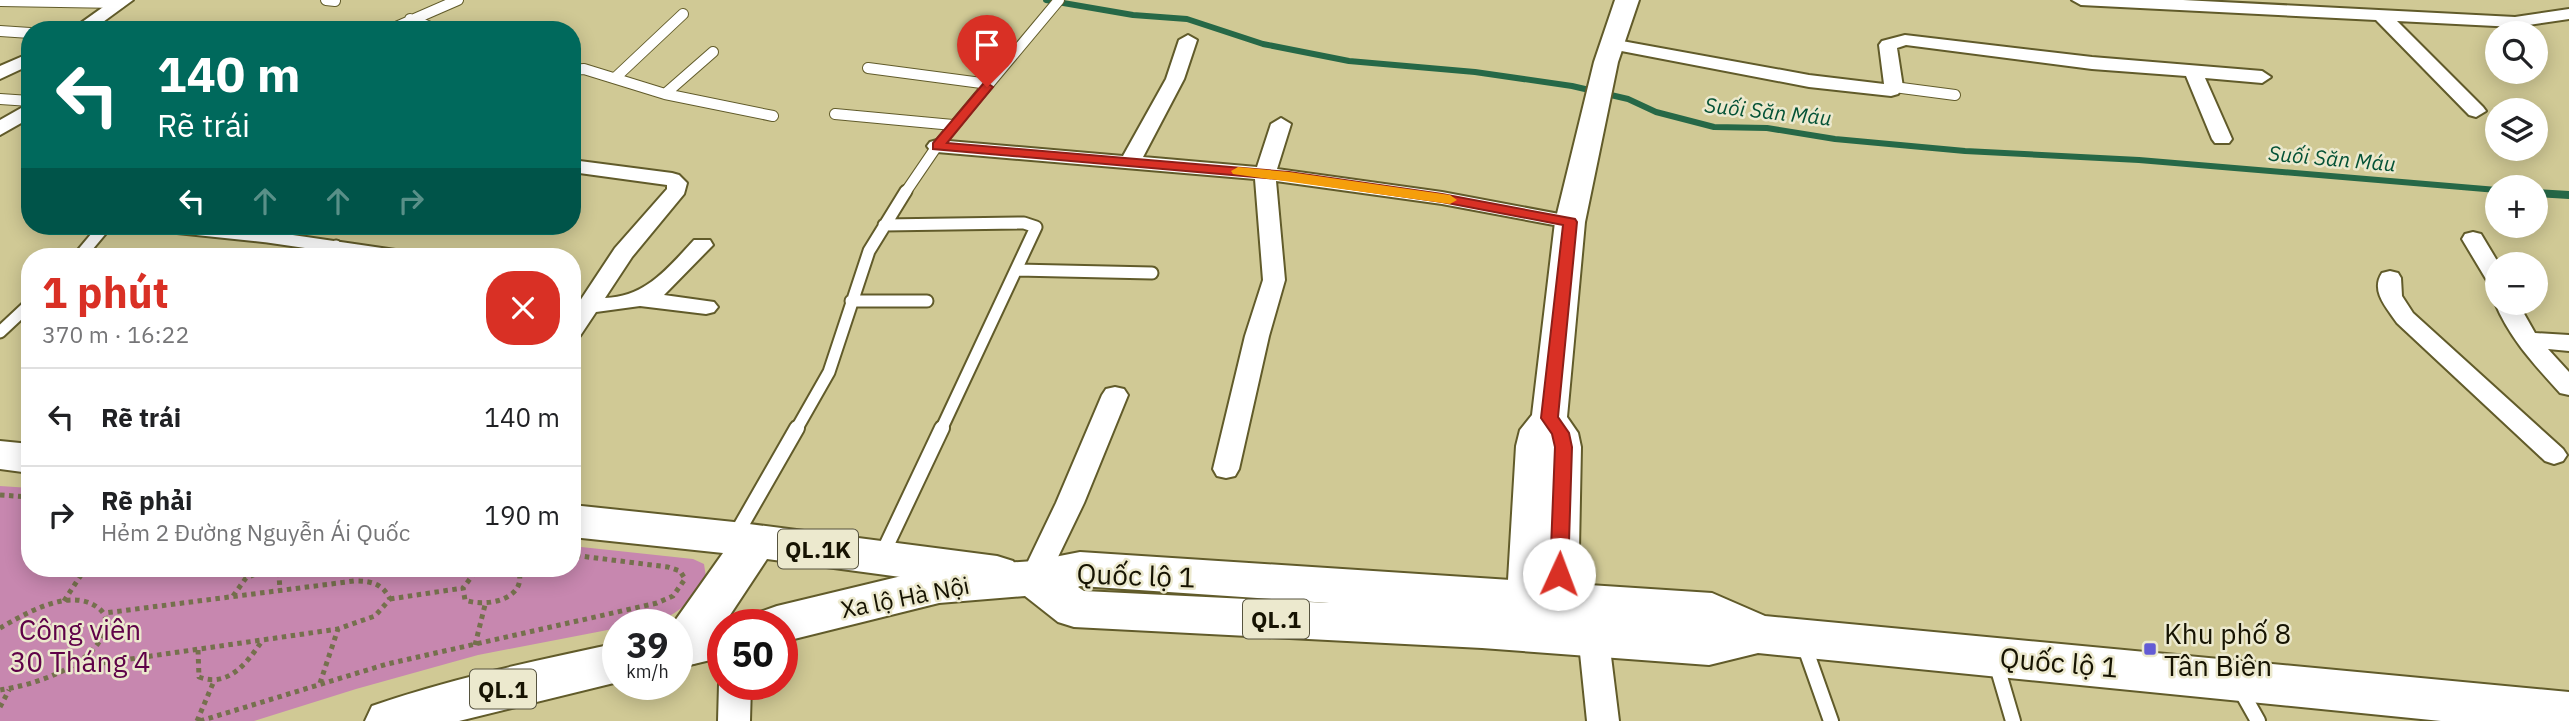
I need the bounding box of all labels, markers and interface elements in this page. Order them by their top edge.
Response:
pin [957,15,1017,87]
map controls [2485,21,2548,315]
button: search [2485,21,2548,84]
icon: arrive [968,26,1006,64]
text: 140 m [157,42,301,105]
icon: left [42,49,133,140]
water label: Suối Săn Máu [1703,90,1833,132]
button: layers [2485,98,2548,161]
text: Rẽ trái [157,104,250,146]
water label: Suối Săn Máu [2267,138,2397,178]
button: + [2485,175,2548,238]
icon: left [173,182,211,220]
icon: ahead [246,182,284,220]
icon: ahead [319,182,357,220]
icon: right [392,182,430,220]
button: − [2485,252,2548,315]
text: 1 phút [42,265,169,320]
button: close [486,271,560,345]
text: 370 m · 16:22 [42,319,189,349]
icon: left [42,398,80,436]
text: Rẽ trái [101,400,181,434]
text: 140 m [484,400,560,434]
text: Rẽ phải [101,483,192,517]
icon: right [42,496,80,534]
text: 190 m [484,498,560,532]
text: Hẻm 2 Đường Nguyễn Ái Quốc [101,517,410,547]
road number: QL.1K [778,530,858,568]
position arrow [1522,537,1596,611]
street label: Quốc lộ 1 [1076,554,1196,596]
street label: Xa lộ Hà Nội [838,569,972,625]
road number: QL.1 [1243,600,1309,638]
speed limit sign: 50 [707,609,798,700]
park label: Công viên 30 Tháng 4 [9,611,151,680]
place label: Khu phố 8 Tân Biên [2164,615,2291,684]
text: 39 [626,622,669,668]
street label: Quốc lộ 1 [1998,638,2120,686]
marker: Khu phố 8 Tân Biên [2142,641,2158,657]
text: km/h [626,660,669,683]
road number: QL.1 [470,670,536,708]

